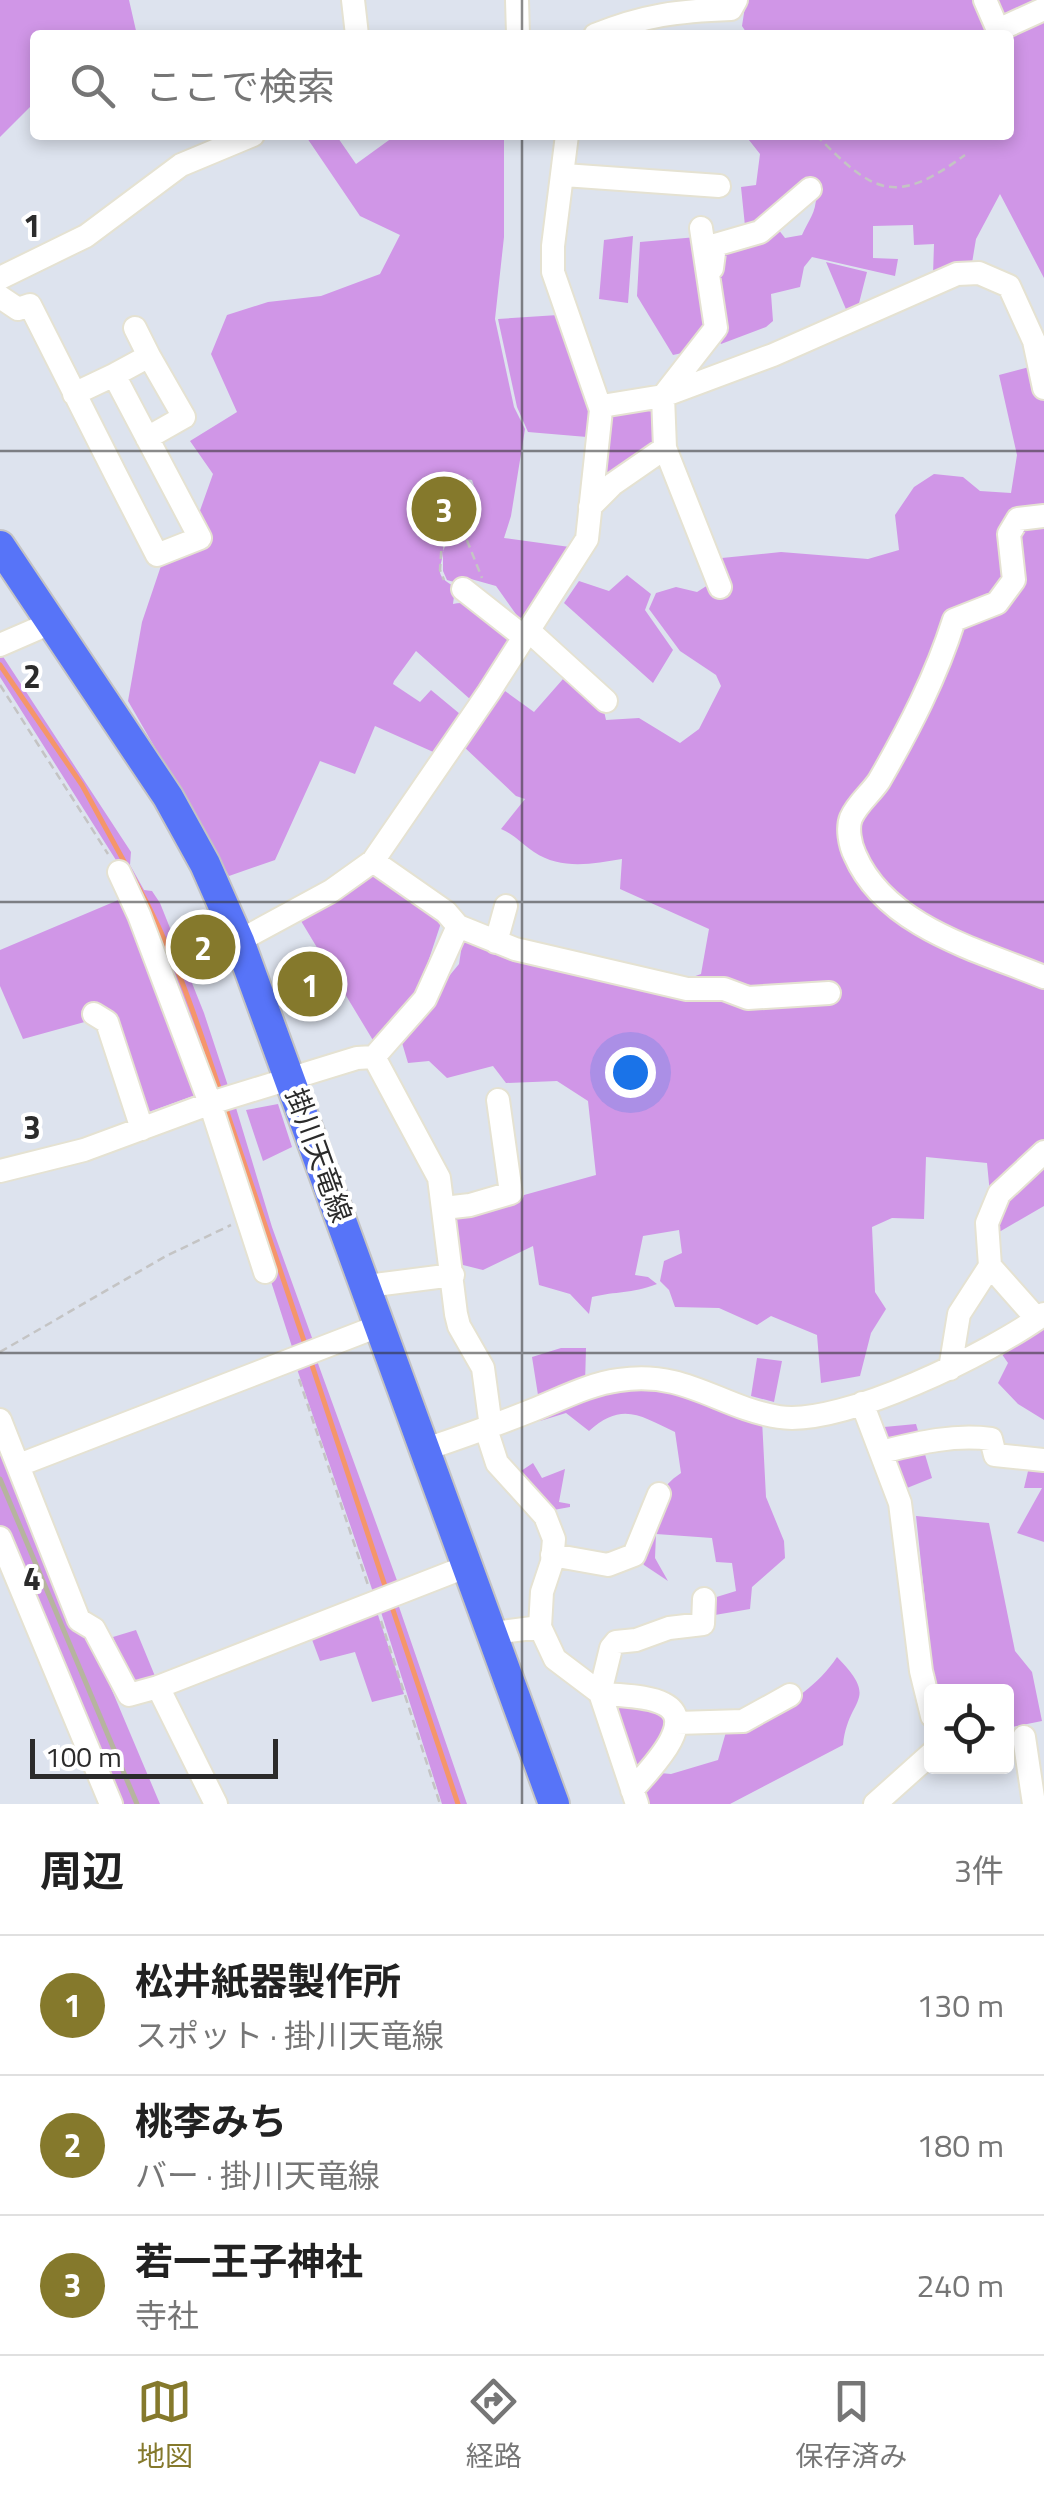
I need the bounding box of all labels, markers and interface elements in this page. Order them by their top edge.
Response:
search box [30,30,1014,140]
text: ここで検索 [145,57,335,115]
icon: search [65,58,120,113]
text: 1 [23,201,41,249]
pin: 3 [412,472,476,546]
text: 2 [23,652,41,700]
pin: 2 [170,910,236,984]
pin: 1 [278,946,342,1022]
your location [605,1047,656,1098]
street label: 掛川天竜線 [275,1082,364,1228]
text: 3 [23,1103,41,1151]
text: 4 [23,1554,41,1602]
map controls [924,1684,1014,1774]
button: locate [924,1684,1014,1774]
scale bar [30,1734,278,1778]
text: 100 m [45,1735,122,1778]
text: 周辺 [40,1838,124,1902]
text: 3件 [954,1846,1004,1894]
text: 松井紙器製作所 [135,1952,401,2010]
text: 1 [64,1981,81,2029]
text: 130 m [916,1981,1004,2029]
text: スポット · 掛川天竜線 [135,2011,444,2059]
text: 桃李みち [135,2092,287,2150]
text: 2 [64,2121,81,2169]
text: 180 m [916,2121,1004,2169]
text: バー · 掛川天竜線 [135,2151,380,2199]
text: 若一王子神社 [135,2232,363,2290]
text: 3 [64,2261,81,2309]
text: 240 m [916,2261,1004,2309]
text: 寺社 [135,2291,199,2339]
tab: 地図 [137,2374,193,2477]
tab: 経路 [466,2374,522,2477]
tab: 保存済み [795,2374,907,2477]

